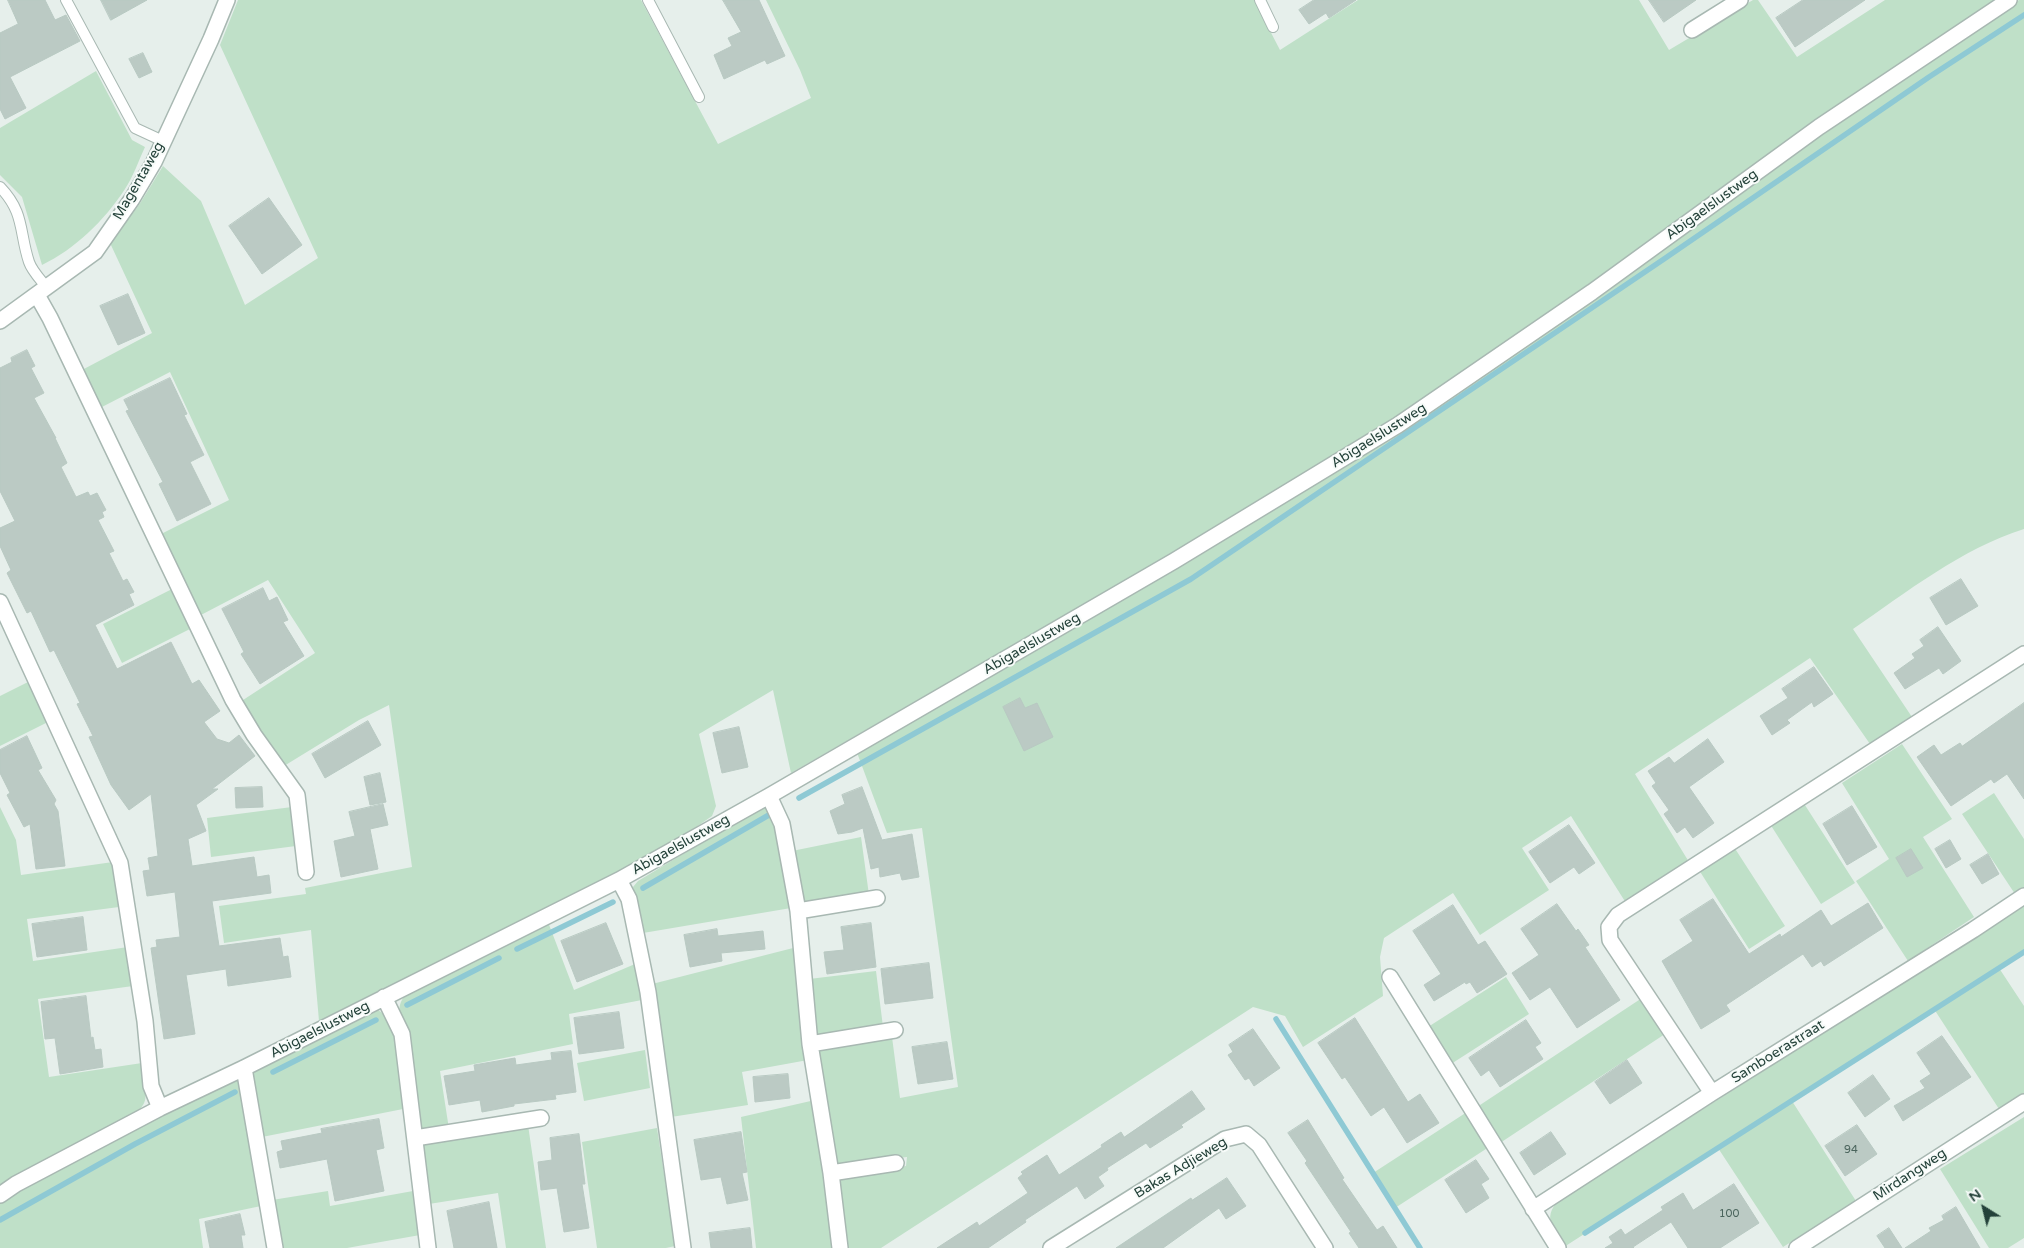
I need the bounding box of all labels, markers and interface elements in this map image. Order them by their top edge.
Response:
street label: Magentaweg [110,139,168,223]
street label: Abigaelslustweg [1663,166,1761,244]
street label: Abigaelslustweg [1328,400,1430,472]
street label: Abigaelslustweg [981,609,1083,679]
street label: Abigaelslustweg [629,811,733,879]
street label: Abigaelslustweg [268,998,372,1062]
street label: Samboerastraat [1729,1017,1827,1087]
street label: Bakas Adjieweg [1132,1134,1230,1202]
house number: 94 [1844,1143,1858,1157]
street label: Mirdangweg [1870,1145,1950,1205]
north arrow [1959,1183,2009,1233]
text: N [1965,1185,1984,1206]
house number: 100 [1719,1207,1739,1221]

